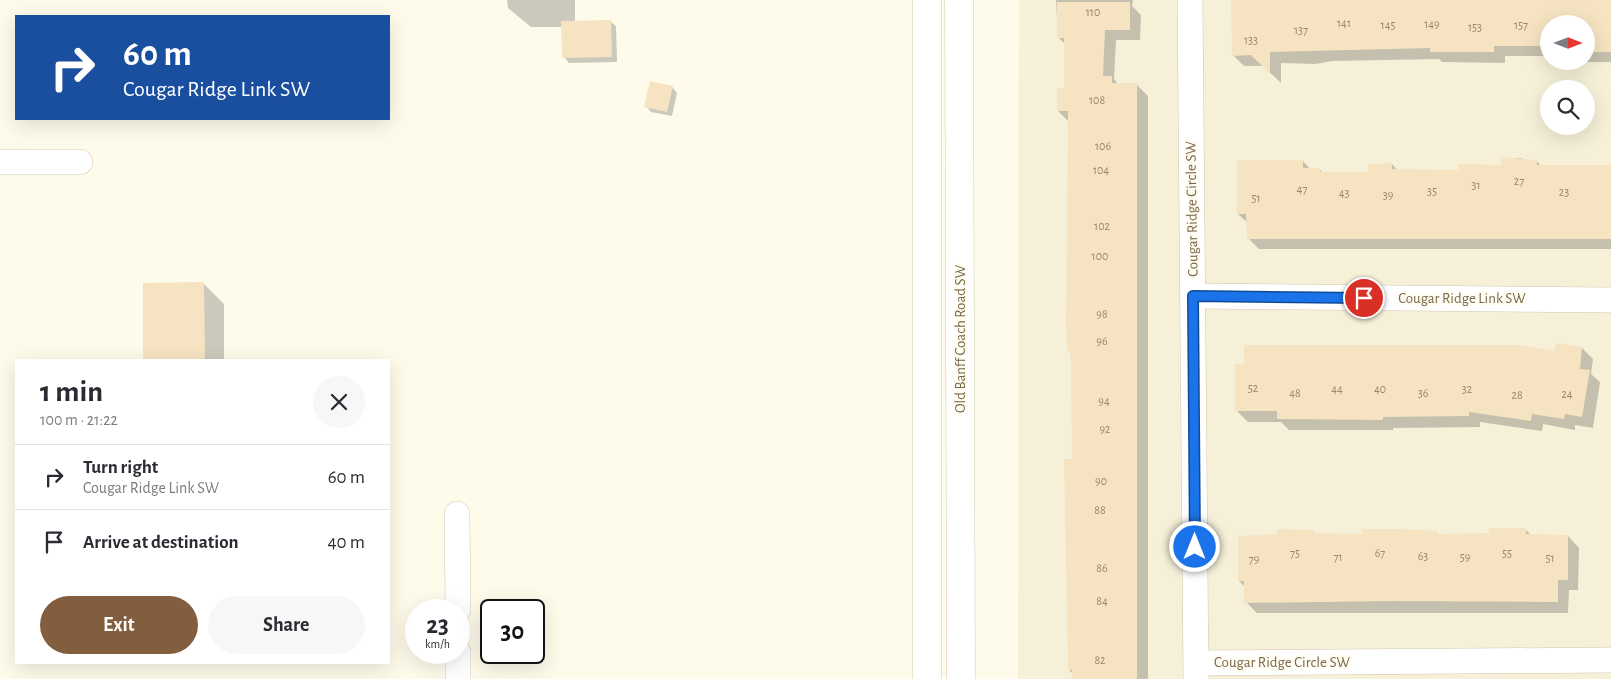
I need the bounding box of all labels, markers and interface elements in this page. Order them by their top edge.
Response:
house number: 110 [1086,6,1100,18]
north arrow [1540,15,1595,70]
map controls [1540,15,1595,135]
house number: 141 [1337,17,1351,29]
house number: 149 [1424,18,1440,30]
house number: 145 [1381,19,1395,31]
house number: 157 [1514,19,1528,31]
house number: 153 [1468,21,1482,33]
house number: 137 [1294,24,1308,36]
house number: 133 [1244,34,1258,46]
icon: right [40,35,105,100]
text: 60 m [123,37,192,72]
text: Cougar Ridge Link SW [123,78,310,100]
button: search [1540,80,1595,135]
house number: 108 [1089,94,1105,106]
house number: 106 [1095,140,1111,152]
street label: Cougar Ridge Circle SW [1183,140,1201,277]
house number: 104 [1093,164,1109,176]
house number: 27 [1514,175,1524,187]
house number: 31 [1471,179,1481,191]
house number: 47 [1297,183,1307,195]
house number: 35 [1427,185,1437,197]
house number: 23 [1559,186,1569,198]
house number: 43 [1339,187,1349,199]
house number: 39 [1383,189,1394,201]
house number: 51 [1251,192,1261,204]
house number: 102 [1094,220,1110,232]
house number: 100 [1092,250,1108,262]
street label: Old Banff Coach Road SW [953,264,968,413]
pin [1343,277,1385,319]
icon: arrive [1350,284,1378,312]
street label: Cougar Ridge Link SW [1398,291,1526,306]
house number: 98 [1096,308,1108,320]
house number: 96 [1096,335,1108,347]
button: close [313,376,365,428]
text: 1 min [40,377,103,407]
house number: 52 [1248,382,1259,394]
house number: 44 [1331,383,1343,395]
house number: 40 [1374,383,1386,395]
house number: 32 [1462,383,1473,395]
house number: 48 [1289,387,1301,399]
house number: 36 [1418,387,1429,399]
house number: 24 [1561,388,1573,400]
house number: 28 [1511,389,1523,401]
house number: 94 [1098,395,1110,407]
text: 100 m · 21:22 [40,412,118,428]
house number: 92 [1099,423,1111,435]
text: Turn right [83,458,158,477]
icon: right [40,463,68,491]
text: 60 m [328,468,365,487]
house number: 90 [1095,475,1107,487]
text: Cougar Ridge Link SW [83,480,219,496]
house number: 88 [1094,504,1106,516]
position arrow [1168,520,1220,572]
icon: arrive [40,528,68,556]
text: Arrive at destination [83,533,239,552]
text: 40 m [327,533,365,552]
house number: 75 [1290,547,1300,559]
house number: 67 [1375,547,1385,559]
house number: 55 [1502,547,1512,559]
house number: 63 [1418,550,1428,562]
house number: 71 [1333,551,1343,563]
house number: 59 [1460,551,1471,563]
house number: 51 [1545,552,1555,564]
house number: 79 [1249,553,1260,565]
house number: 86 [1096,562,1108,574]
house number: 84 [1096,595,1108,607]
button: Exit [40,596,198,654]
button: Share [208,596,365,654]
speed limit sign: 30 [480,599,545,664]
text: 23 [426,613,449,638]
text: km/h [425,638,450,650]
house number: 82 [1094,654,1106,666]
street label: Cougar Ridge Circle SW [1214,655,1350,670]

